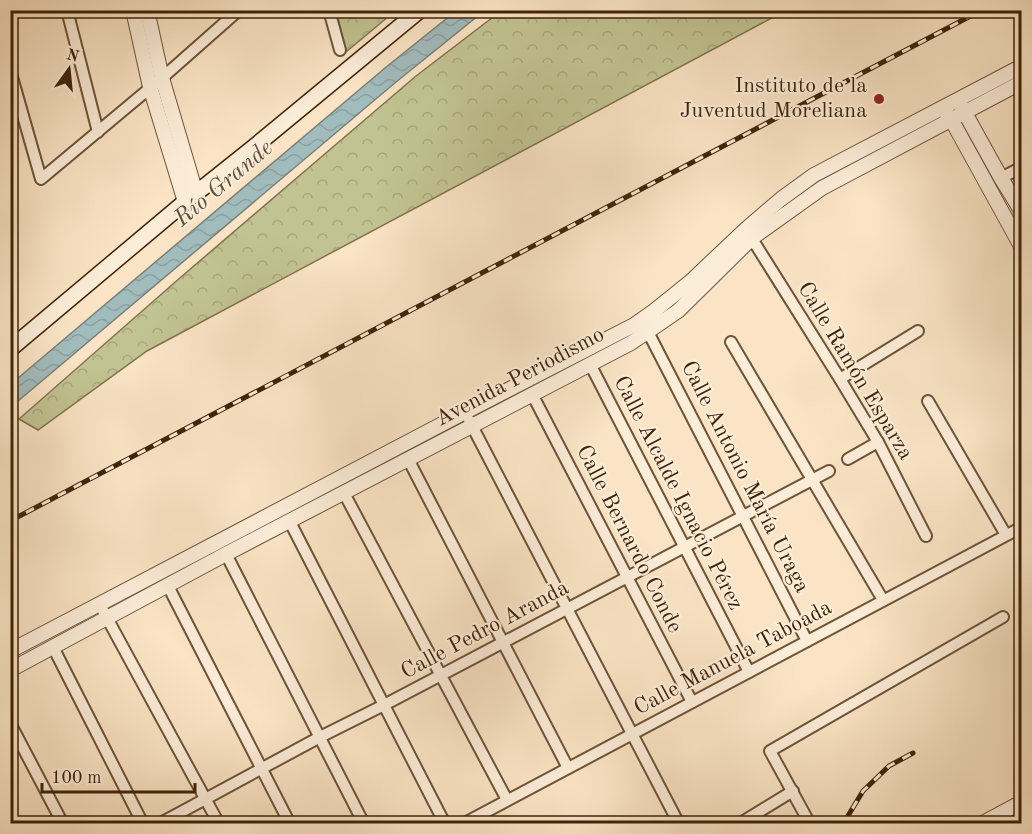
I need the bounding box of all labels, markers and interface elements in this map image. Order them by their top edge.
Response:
north arrow [39,39,99,99]
text: N [64,47,81,66]
place label: Instituto de la Juventud Moreliana [680,75,867,122]
marker: Instituto de la Juventud Moreliana [872,92,886,106]
water label: Río Grande [169,136,278,233]
street label: Calle Ramón Esparza [793,278,917,464]
street label: Avenida Periodismo [432,323,608,431]
street label: Calle Antonio María Uraga [677,357,813,597]
street label: Calle Alcalde Ignacio Pérez [609,372,747,614]
street label: Calle Bernardo Conde [572,442,686,636]
street label: Calle Pedro Aranda [398,577,572,683]
street label: Calle Manuela Taboada [630,596,836,720]
scale bar [42,756,195,794]
text: 100 m [51,769,102,787]

